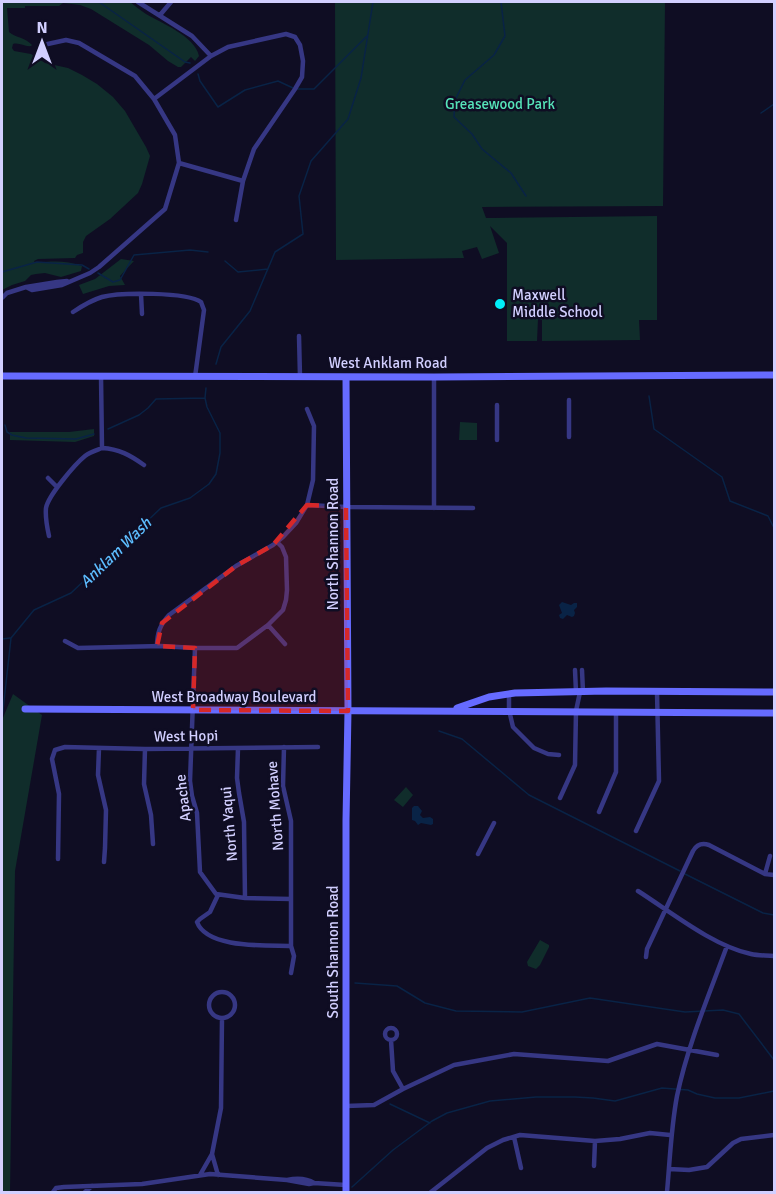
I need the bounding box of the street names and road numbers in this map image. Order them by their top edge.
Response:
street label: West Anklam Road [329,354,447,372]
street label: North Shannon Road [324,478,342,610]
street label: West Broadway Boulevard [152,688,317,706]
street label: West Hopi [153,726,219,746]
street label: North Mohave [263,760,287,852]
street label: Apache [171,773,195,823]
street label: North Yaqui [217,786,241,862]
street label: South Shannon Road [324,886,342,1018]

